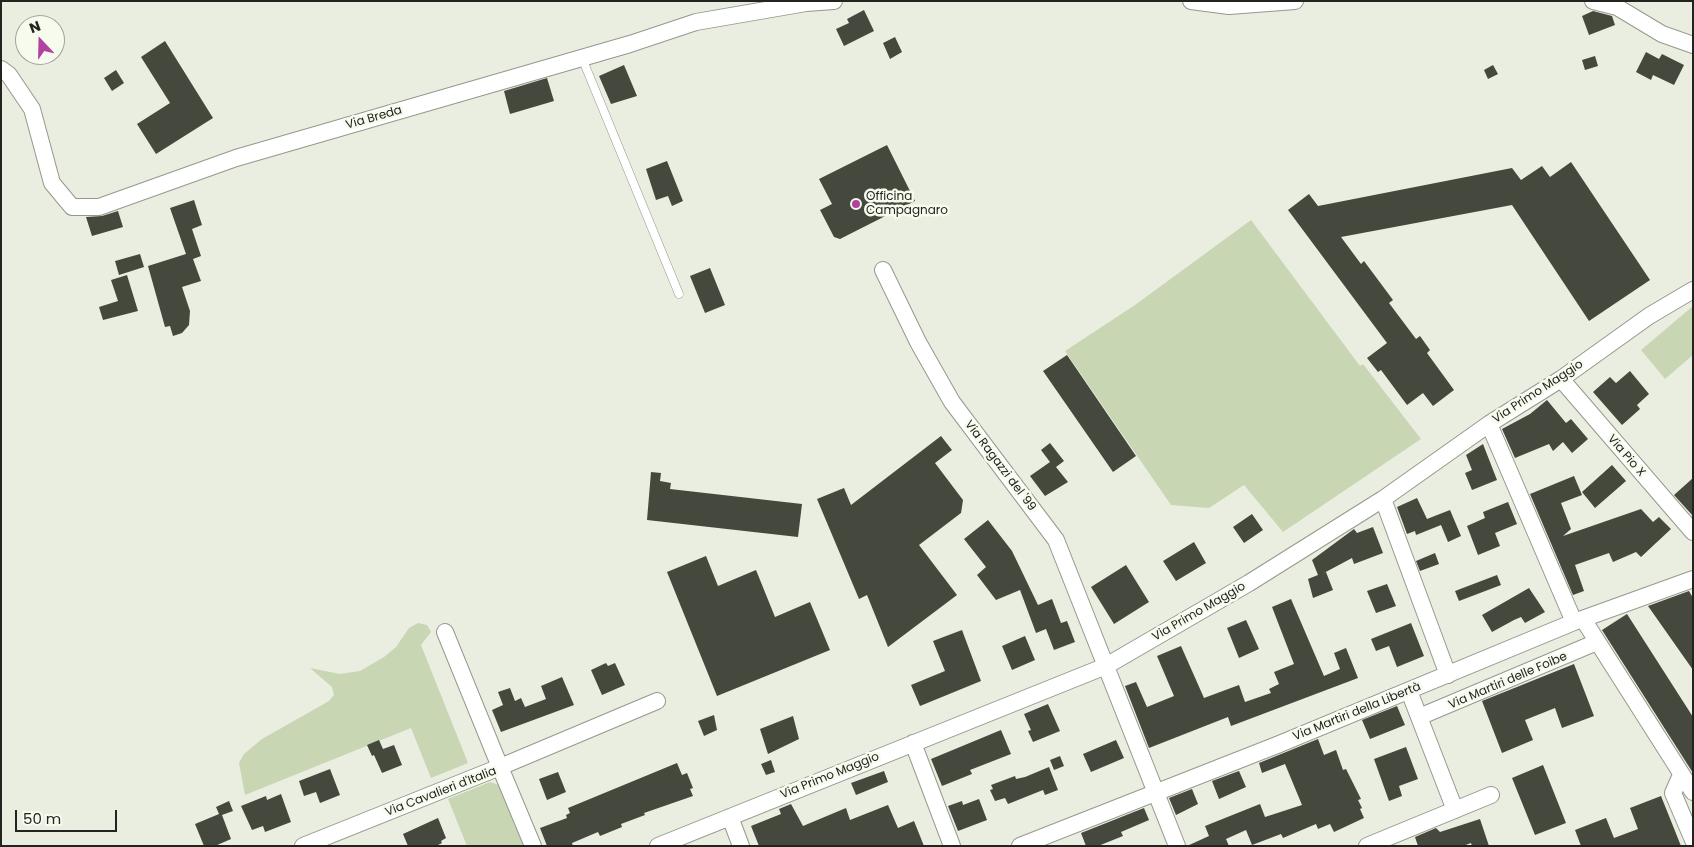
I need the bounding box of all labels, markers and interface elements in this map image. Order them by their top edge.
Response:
north arrow [15,15,65,65]
text: N [26,16,43,38]
street label: Via Breda [344,103,404,133]
place label: Officina Campagnaro [866,190,948,218]
marker: Officina Campagnaro [850,198,862,210]
street label: Via Primo Maggio [1490,357,1586,427]
street label: Via Ragazzi del '99 [961,418,1039,514]
street label: Via Pio X [1604,432,1648,480]
street label: Via Primo Maggio [1150,579,1248,645]
street label: Via Martiri delle Foibe [1446,649,1570,713]
street label: Via Martiri della Libertà [1291,680,1423,744]
street label: Via Primo Maggio [778,750,882,802]
street label: Via Cavalieri d'Italia [383,764,499,820]
scale bar [18,800,120,832]
text: 50 m [23,808,61,829]

